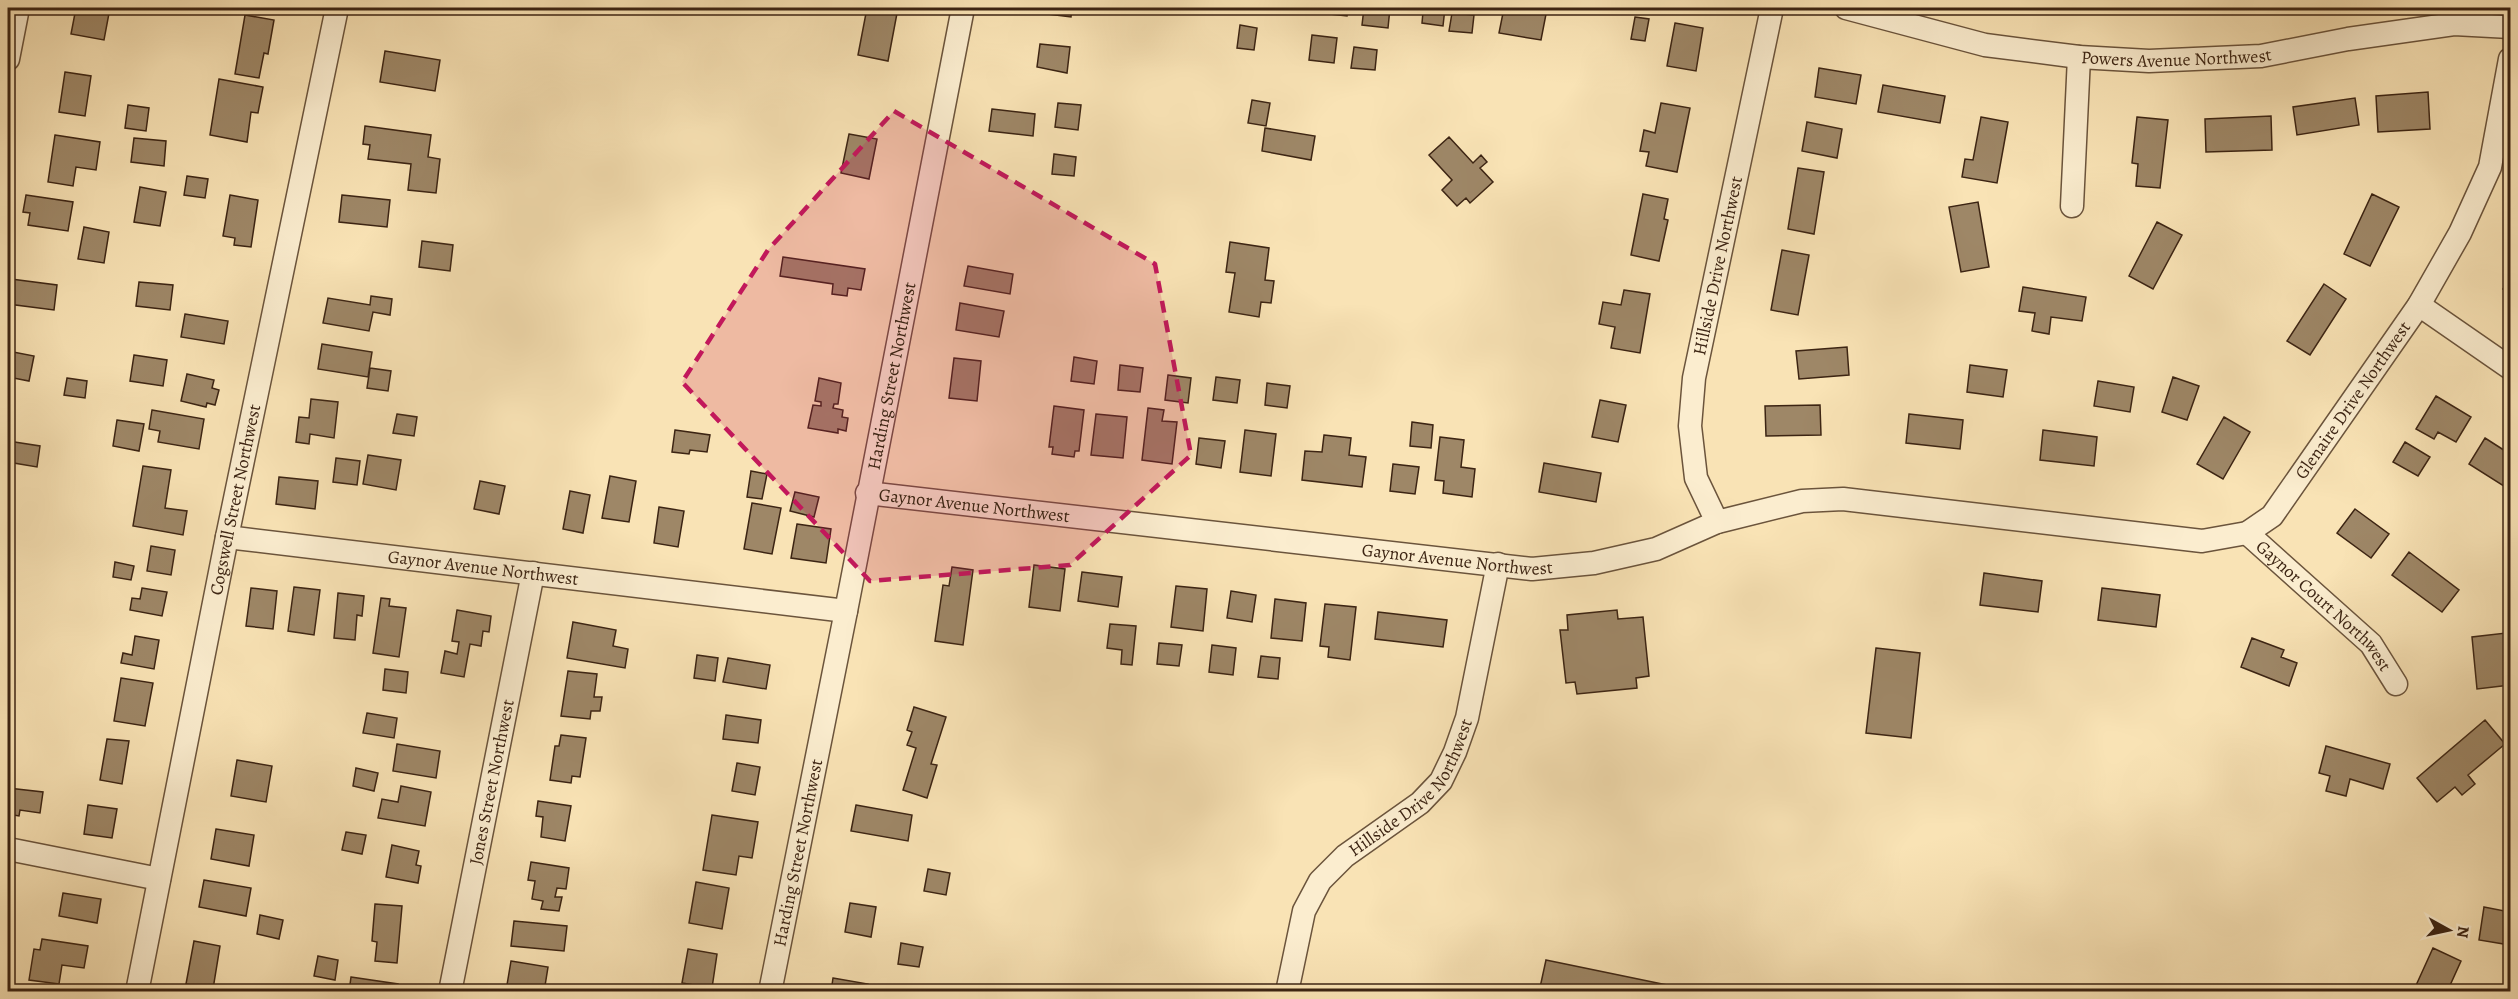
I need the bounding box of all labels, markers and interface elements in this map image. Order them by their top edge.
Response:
street label: Powers Avenue Northwest [2080,42,2274,73]
street label: Hillside Drive Northwest [1687,174,1748,357]
street label: Harding Street Northwest [862,280,922,472]
street label: Glenaire Drive Northwest [2289,316,2416,484]
street label: Cogswell Street Northwest [204,402,266,597]
street label: Gaynor Avenue Northwest [878,482,1071,528]
street label: Gaynor Court Northwest [2251,534,2397,676]
street label: Gaynor Avenue Northwest [1360,538,1554,581]
street label: Gaynor Avenue Northwest [386,544,580,591]
street label: Jones Street Northwest [463,697,520,867]
street label: Hillside Drive Northwest [1344,715,1478,862]
street label: Harding Street Northwest [767,757,828,949]
north arrow [2419,900,2479,960]
text: N [2451,925,2475,940]

